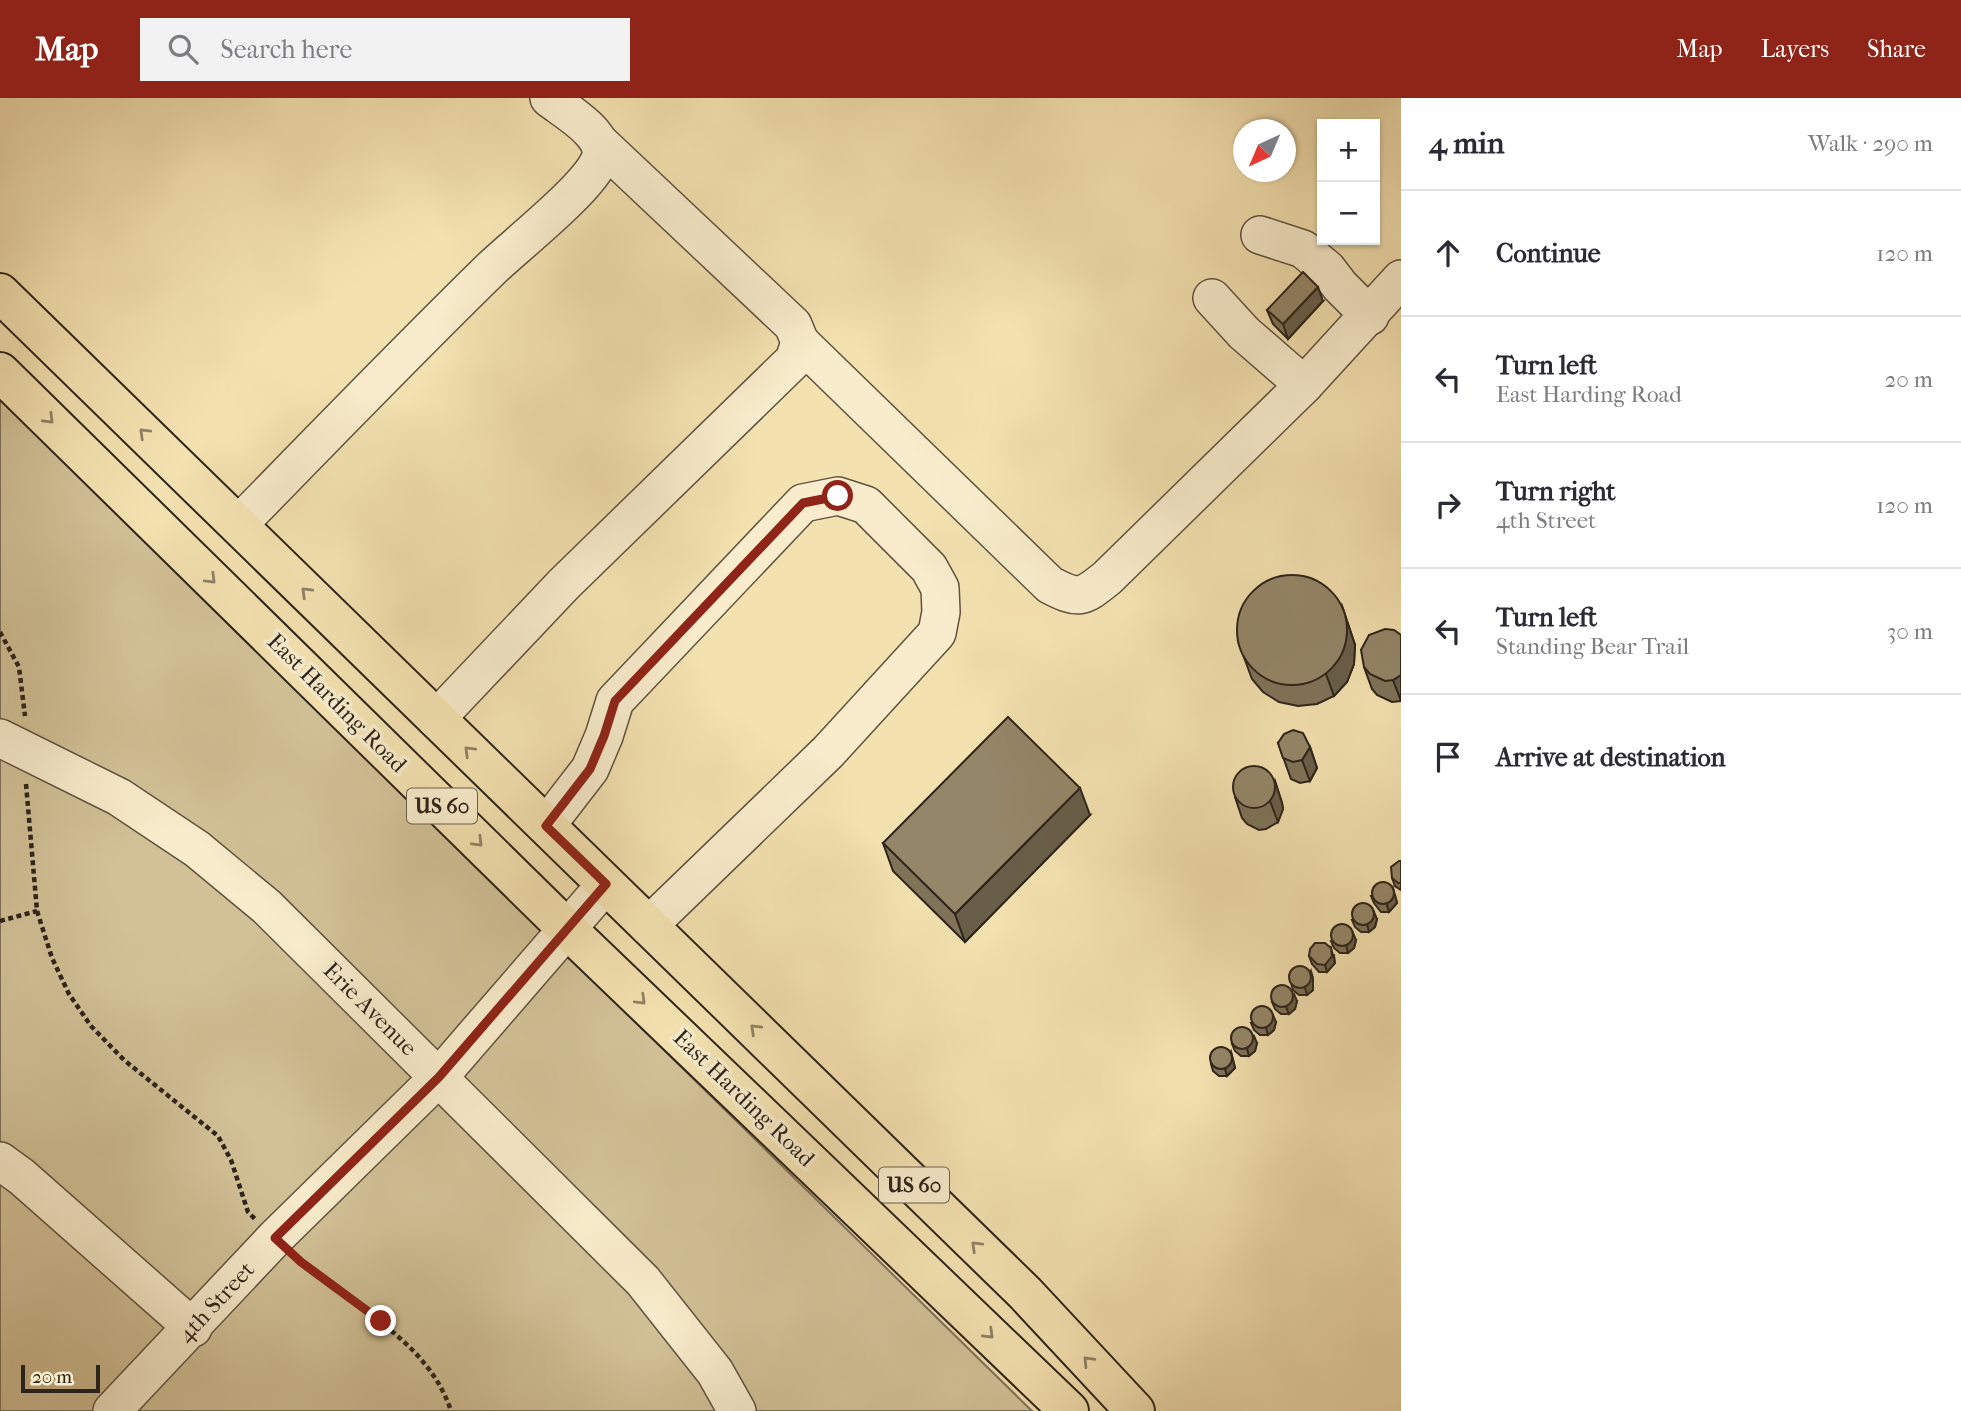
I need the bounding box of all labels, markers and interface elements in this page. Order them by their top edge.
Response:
search box [140,18,630,81]
text: Map [35,30,98,69]
icon: search [164,30,202,68]
text: Search here [220,34,352,65]
text: Map [1677,35,1723,63]
text: Layers [1761,35,1829,63]
text: Share [1867,35,1926,63]
north arrow [1233,119,1296,182]
map controls [1317,119,1380,245]
button: + [1317,119,1380,182]
text: 4 min [1429,126,1504,161]
text: Walk · 290 m [1808,130,1933,157]
button: − [1317,182,1380,245]
icon: ahead [1429,234,1467,272]
text: Continue [1496,238,1601,269]
text: 120 m [1876,240,1933,267]
text: Turn left [1496,350,1597,381]
icon: left [1429,360,1467,398]
text: 20 m [1884,366,1933,393]
text: East Harding Road [1496,381,1682,408]
one-way arrow [40,411,53,424]
one-way arrow [139,429,152,442]
text: Turn right [1496,476,1616,507]
route start [822,480,853,511]
icon: right [1429,486,1467,524]
text: 120 m [1876,492,1933,519]
text: 4th Street [1496,507,1596,534]
one-way arrow [203,571,215,583]
one-way arrow [302,588,315,601]
text: Turn left [1496,602,1597,633]
icon: left [1429,612,1467,650]
text: 30 m [1887,618,1933,645]
street label: East Harding Road [262,628,413,779]
text: Standing Bear Trail [1496,633,1689,660]
icon: arrive [1429,738,1467,776]
text: Arrive at destination [1496,742,1726,773]
one-way arrow [464,746,477,759]
road number: US 60 [407,788,477,824]
one-way arrow [470,833,483,846]
street label: Erie Avenue [318,957,422,1061]
one-way arrow [633,991,646,1004]
street label: East Harding Road [668,1024,821,1173]
one-way arrow [750,1025,763,1038]
road number: US 60 [879,1168,949,1202]
one-way arrow [972,1241,985,1254]
street label: 4th Street [172,1256,260,1348]
route end [365,1305,396,1336]
one-way arrow [981,1326,994,1339]
one-way arrow [1084,1356,1097,1369]
scale bar [21,1362,100,1394]
text: 20 m [32,1366,72,1388]

